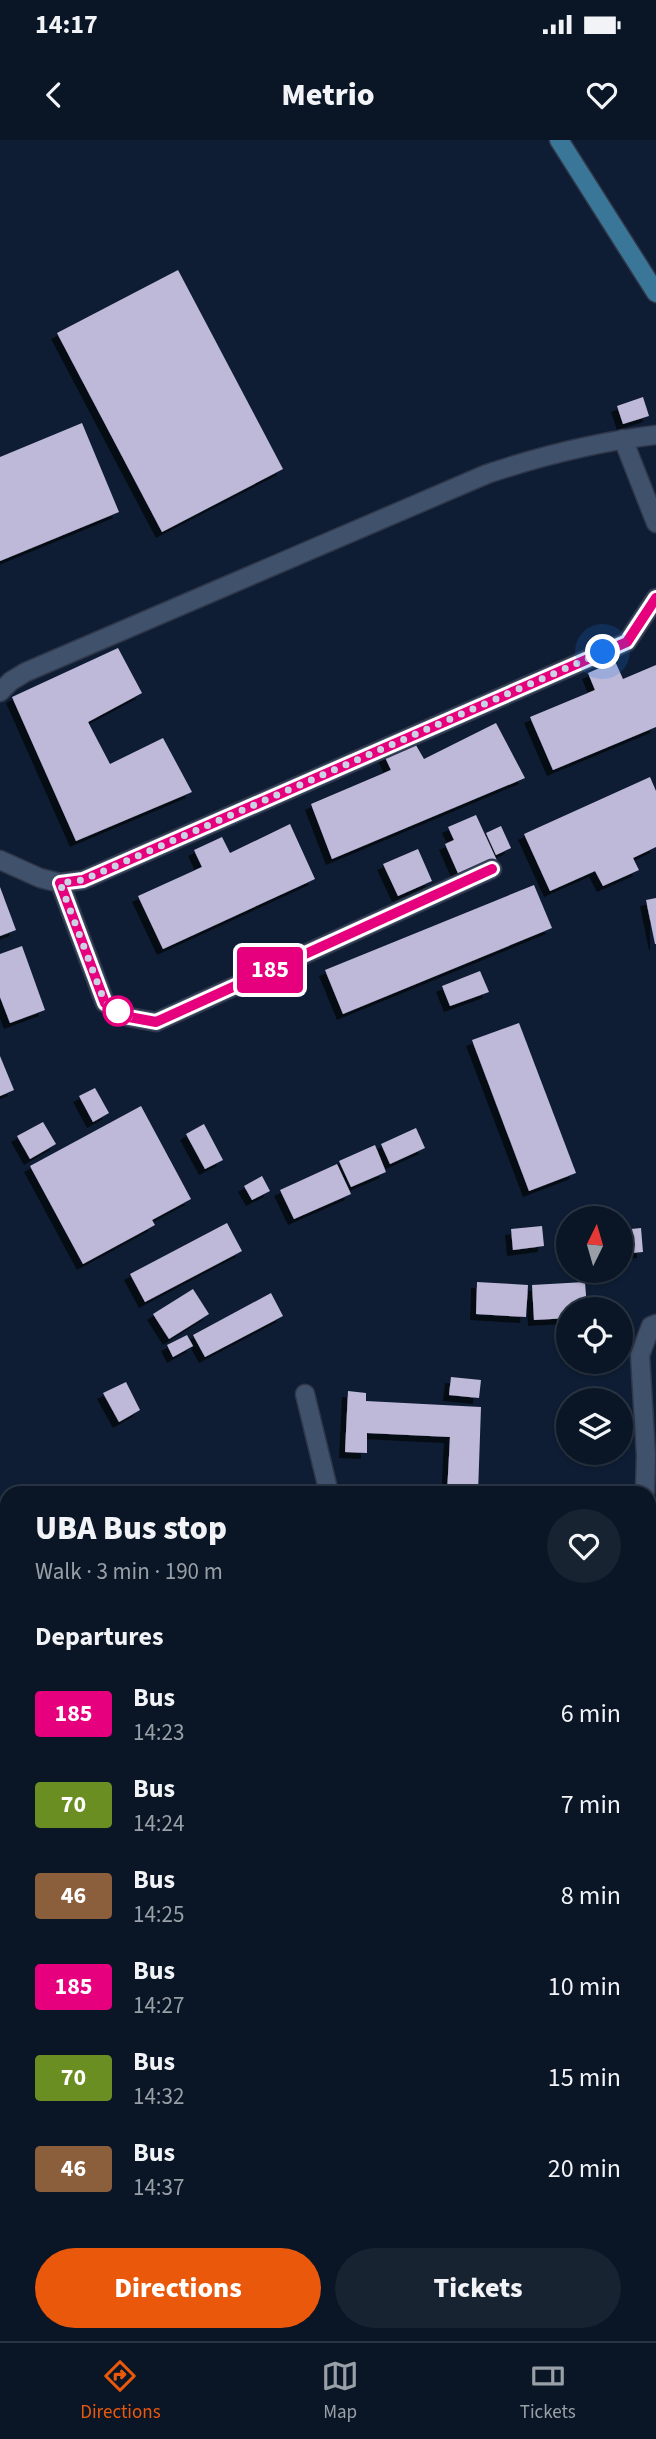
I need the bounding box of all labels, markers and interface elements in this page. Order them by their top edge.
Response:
text: 14:17 [35,6,98,43]
text: Metrio [281,72,375,118]
icon: back [35,76,73,114]
icon: heart [583,76,621,114]
your location [585,634,620,669]
line badge: 185 [230,947,310,993]
text: 185 [251,952,289,987]
unlabelled marker [103,996,133,1026]
north arrow [556,1206,634,1283]
map controls [556,1206,633,1465]
button: locate [556,1297,633,1374]
button: layers [556,1388,633,1465]
text: UBA Bus stop [35,1505,227,1552]
button: heart [547,1509,621,1583]
text: Walk · 3 min · 190 m [35,1555,223,1588]
text: Departures [35,1618,163,1655]
text: Bus [133,1679,175,1716]
text: 6 min [561,1695,621,1732]
text: 185 [54,1696,93,1731]
text: 14:23 [133,1716,184,1749]
text: Bus [133,1770,175,1807]
text: 7 min [561,1786,621,1823]
text: 70 [61,1787,86,1822]
text: 14:24 [133,1807,184,1840]
text: Bus [133,1861,175,1898]
text: 8 min [561,1877,621,1914]
text: 46 [61,1878,86,1913]
text: 14:25 [133,1898,184,1931]
text: Bus [133,1952,175,1989]
text: 10 min [548,1968,621,2005]
text: 185 [54,1969,93,2004]
text: 14:27 [133,1989,184,2022]
text: Bus [133,2043,175,2080]
text: 15 min [548,2059,621,2096]
text: 70 [61,2060,86,2095]
text: 14:32 [133,2080,184,2113]
text: Bus [133,2134,175,2171]
text: 20 min [548,2150,621,2187]
text: 46 [61,2151,86,2186]
text: 14:37 [133,2171,184,2204]
button: Directions [35,2248,321,2328]
button: Tickets [335,2248,621,2328]
tab: Directions [80,2357,161,2426]
tab: Map [321,2357,359,2426]
tab: Tickets [520,2357,576,2426]

